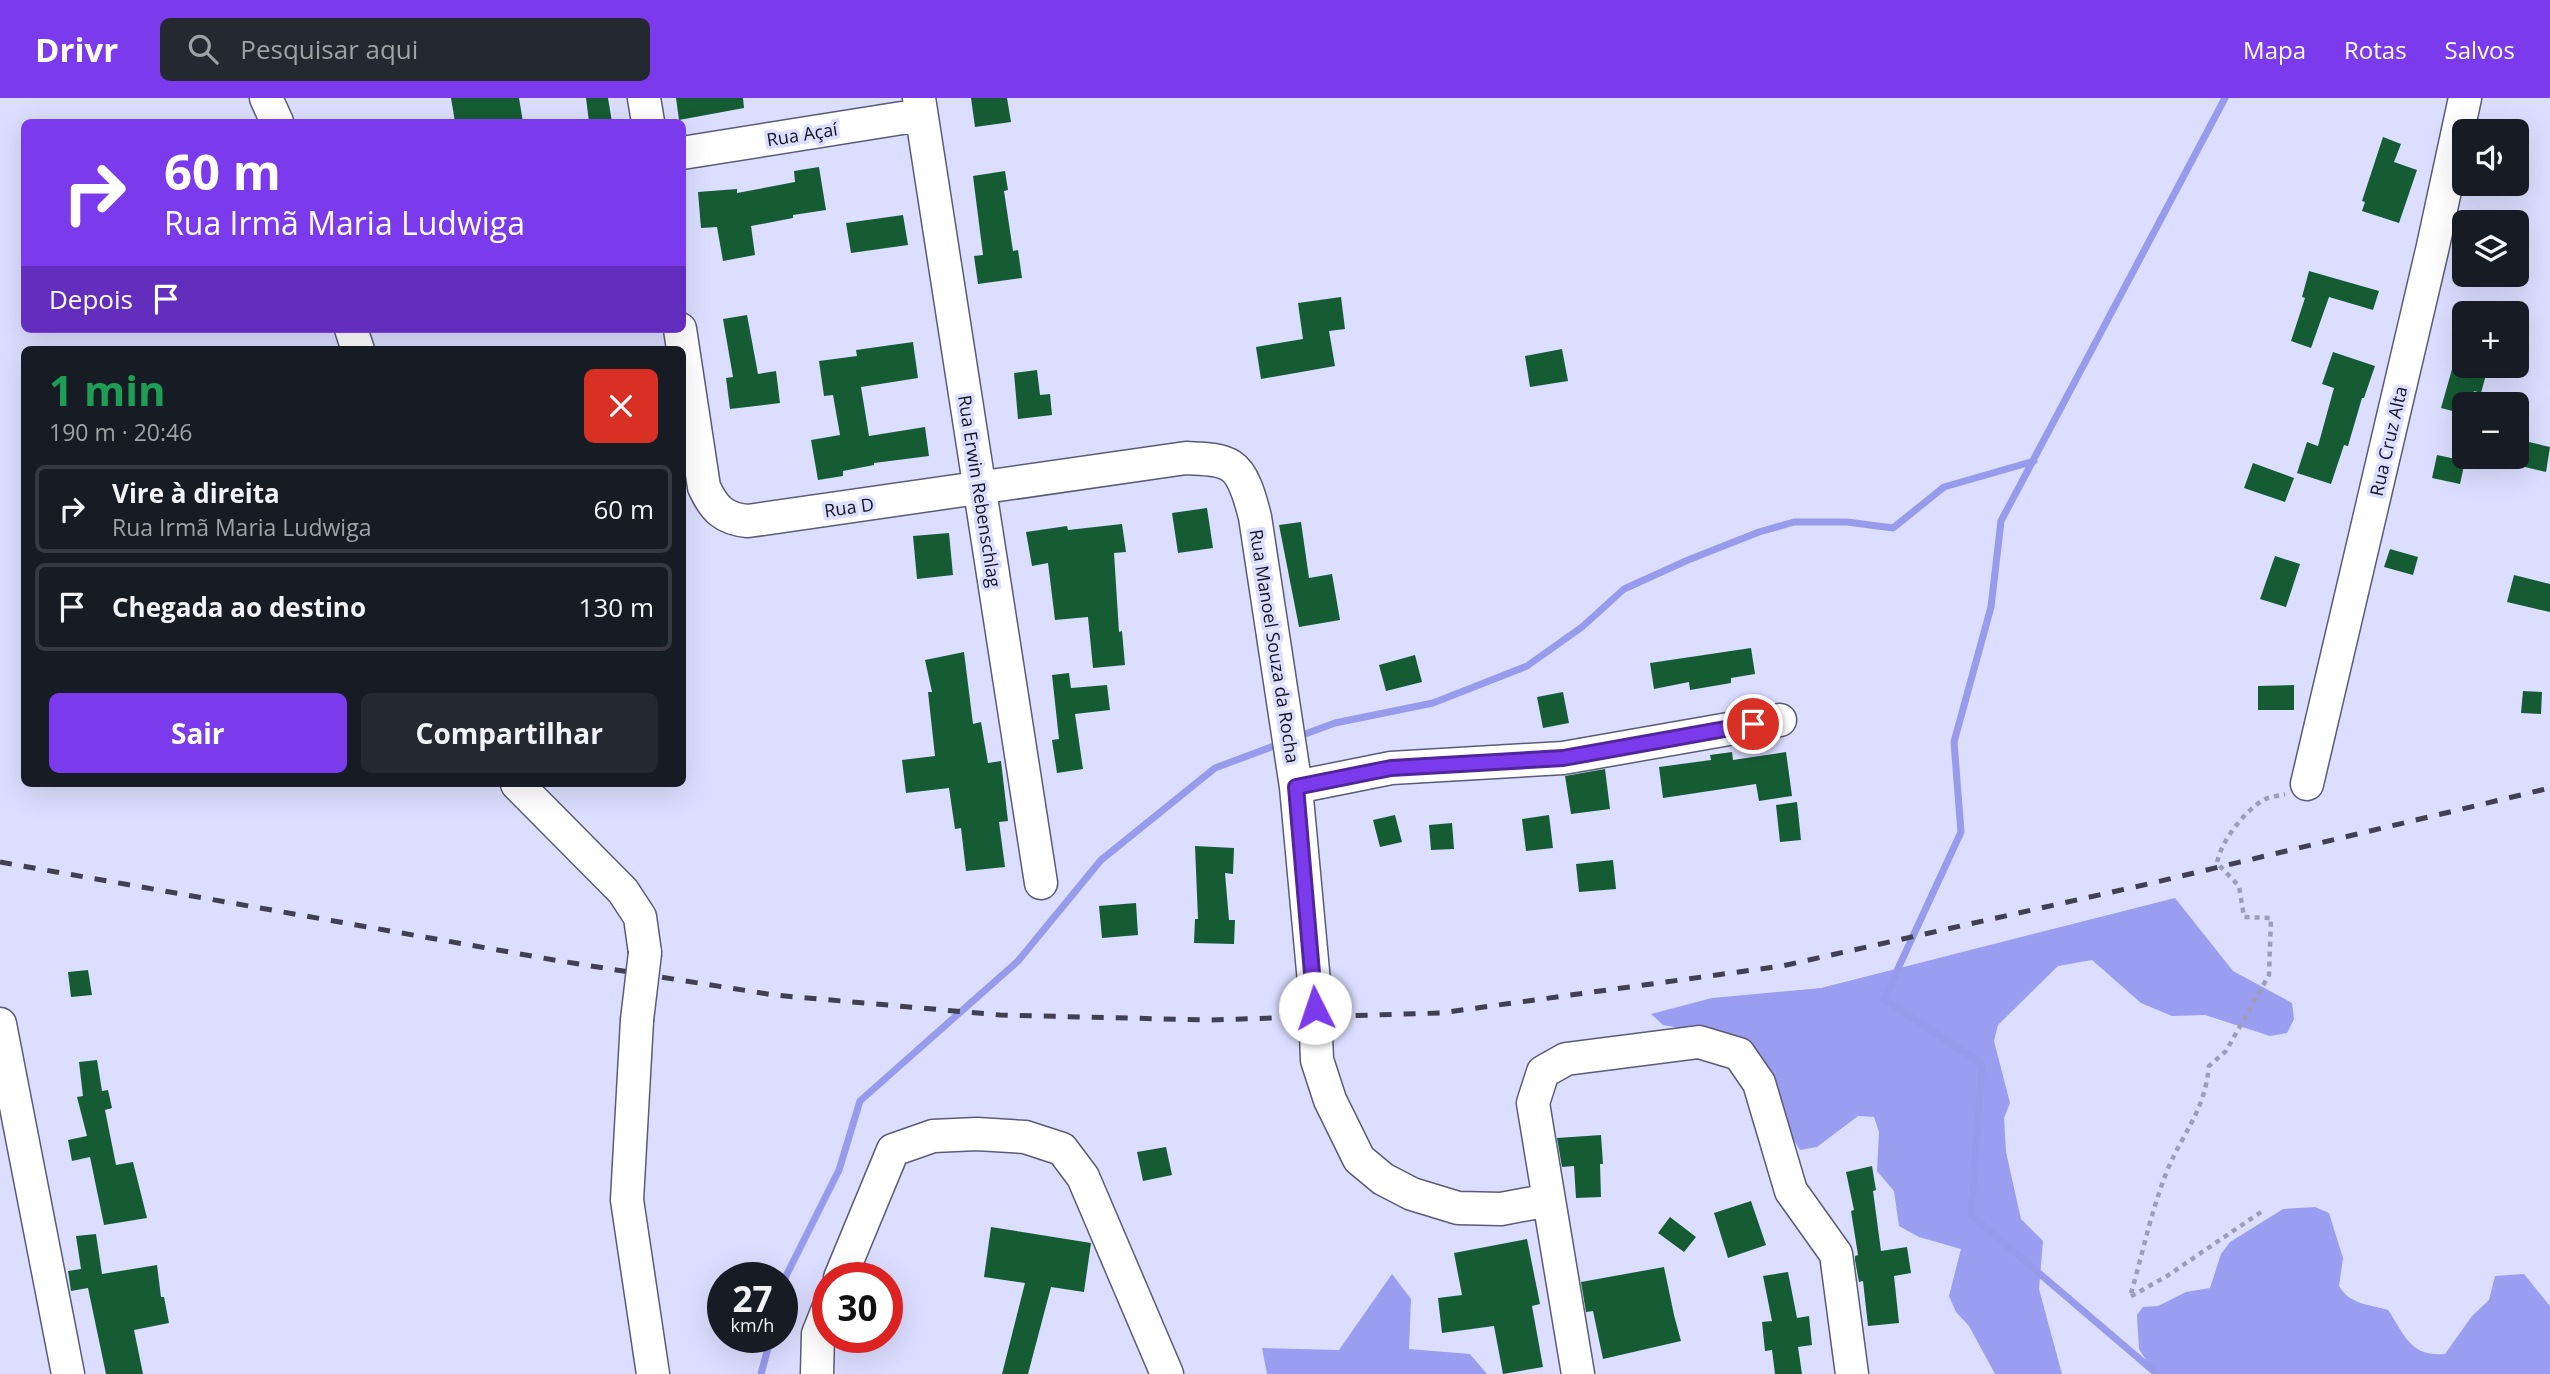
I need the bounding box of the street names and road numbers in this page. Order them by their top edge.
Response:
street label: Rua Açaí [765,116,840,151]
street label: Rua Cruz Alta [2364,384,2412,498]
street label: Rua Erwin Rebenschlag [953,393,1007,589]
street label: Rua D [823,492,875,522]
street label: Rua Manoel Souza da Rocha [1245,527,1305,765]

